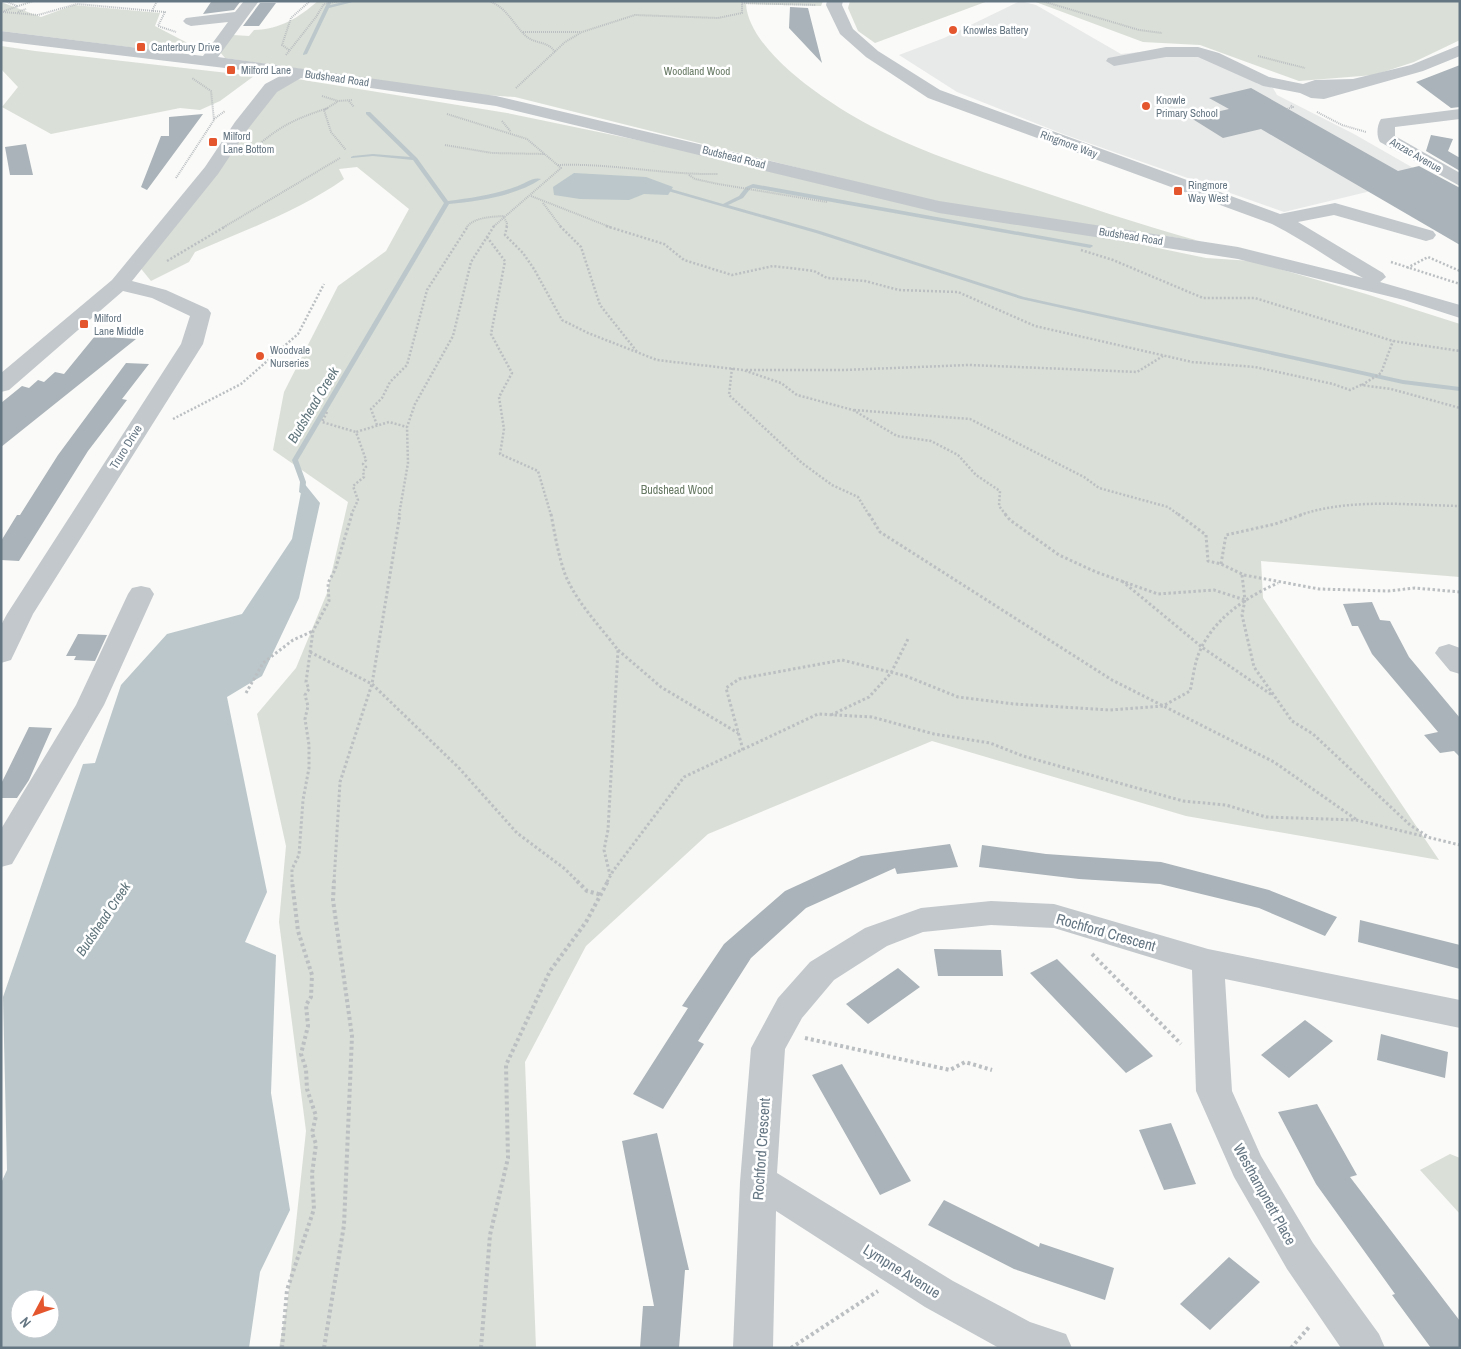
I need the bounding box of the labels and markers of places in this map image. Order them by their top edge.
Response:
place label: Knowles Battery [963,23,1029,37]
marker: Knowles Battery [947,24,959,36]
place label: Canterbury Drive [151,40,220,54]
marker: Canterbury Drive [135,41,147,53]
place label: Milford Lane [241,63,291,77]
marker: Milford Lane [225,64,237,76]
place label: Knowle Primary School [1156,93,1218,120]
marker: Knowle Primary School [1140,100,1152,112]
place label: Milford Lane Bottom [223,129,274,156]
marker: Milford Lane Bottom [207,136,219,148]
place label: Ringmore Way West [1188,178,1229,205]
marker: Ringmore Way West [1172,185,1184,197]
place label: Milford Lane Middle [94,311,144,338]
marker: Milford Lane Middle [78,318,90,330]
place label: Woodvale Nurseries [270,343,310,370]
marker: Woodvale Nurseries [254,350,266,362]

